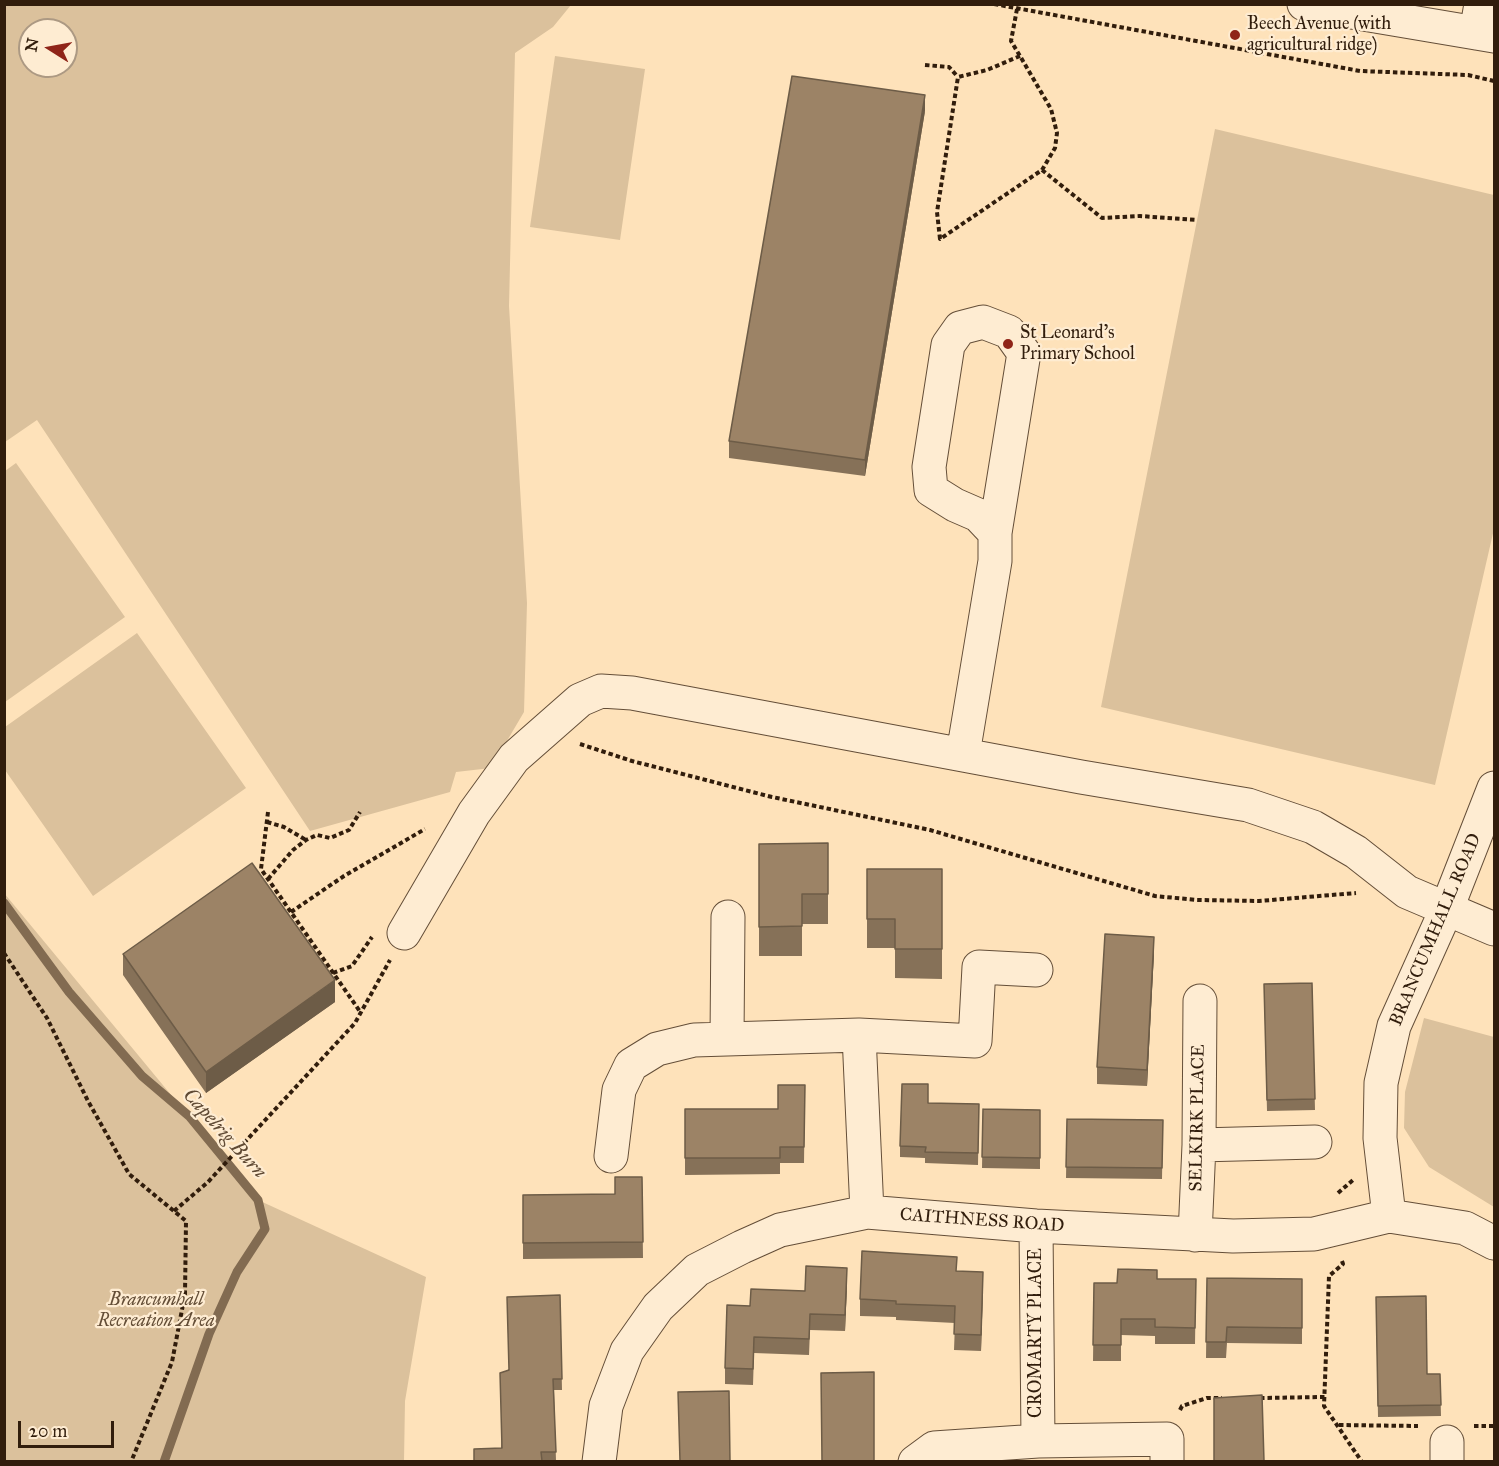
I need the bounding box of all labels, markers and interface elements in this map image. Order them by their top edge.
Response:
place label: Beech Avenue (with agricultural ridge) [1247,14,1391,57]
north arrow [18,18,78,78]
marker: Beech Avenue (with agricultural ridge) [1228,28,1242,42]
text: N [21,36,42,53]
place label: St Leonard's Primary School [1020,323,1135,366]
marker: St Leonard's Primary School [1001,337,1015,351]
street label: BRANCUMHALL ROAD [1386,830,1486,1030]
street label: SELKIRK PLACE [1186,1044,1210,1192]
water label: Capelrig Burn [177,1084,271,1184]
street label: CAITHNESS ROAD [899,1204,1065,1238]
street label: CROMARTY PLACE [1026,1248,1048,1418]
park label: Brancumhall Recreation Area [97,1290,215,1332]
scale bar [21,1409,117,1447]
text: 20 m [29,1420,67,1442]

